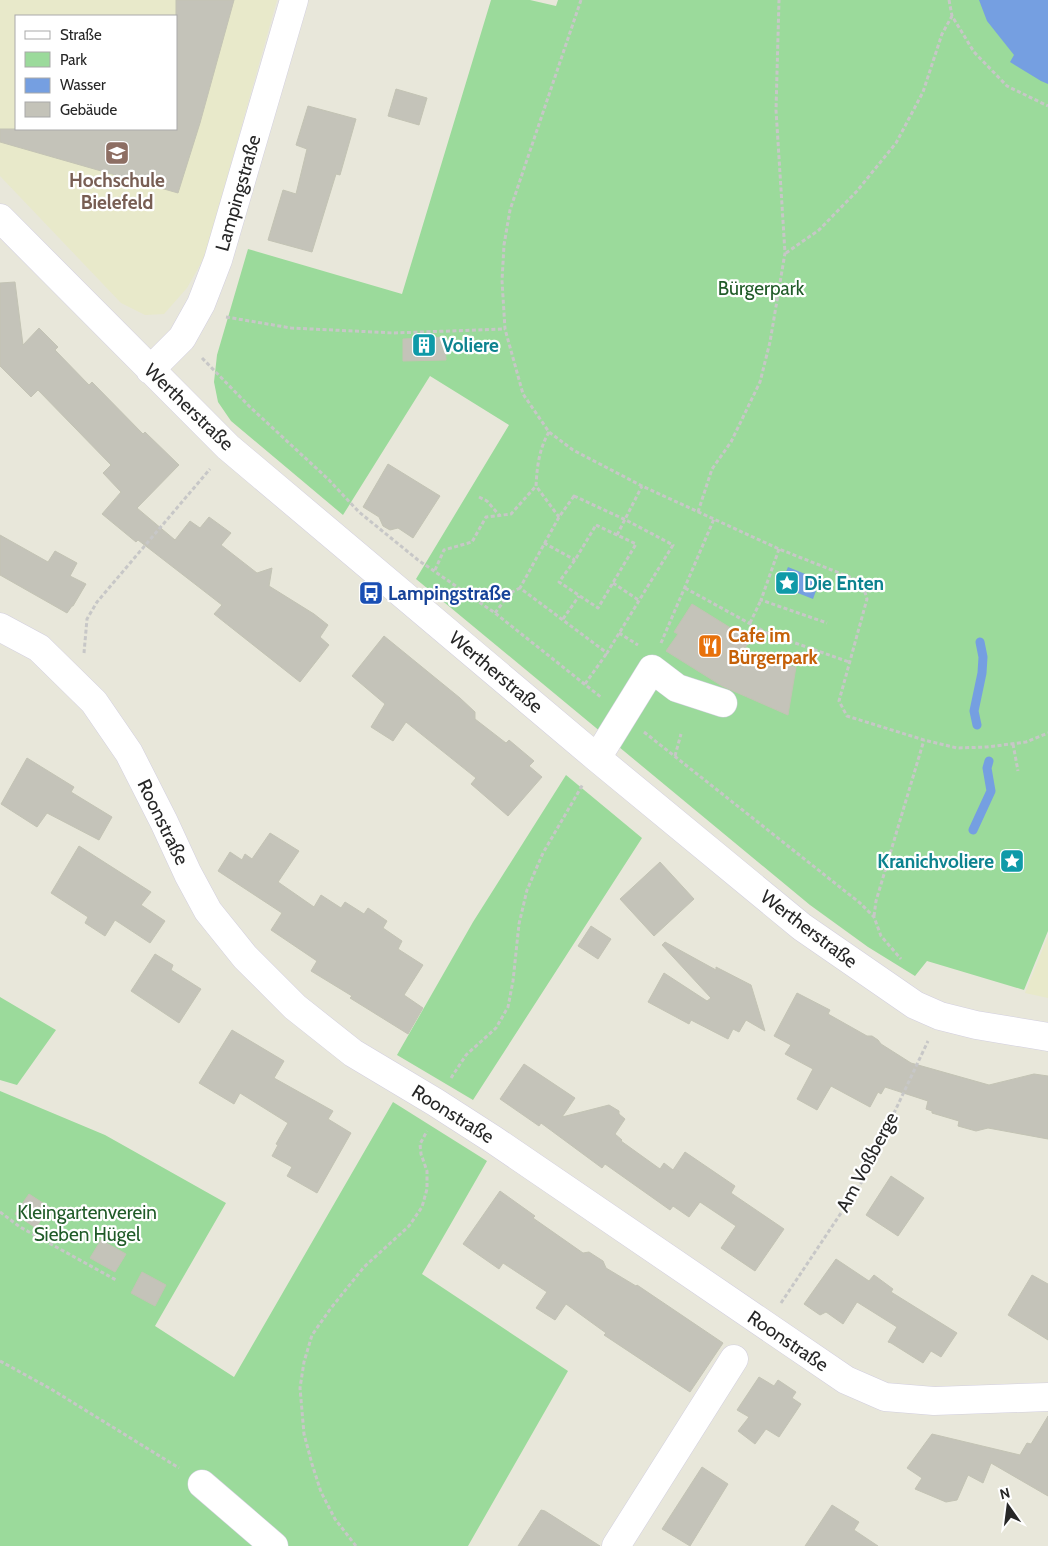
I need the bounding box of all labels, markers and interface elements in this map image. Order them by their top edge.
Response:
legend [15,15,178,130]
text: Straße [60,26,102,44]
text: Park [60,51,87,69]
text: Wasser [60,76,106,94]
text: Gebäude [60,101,117,119]
street label: Lampingstraße [210,132,266,254]
school or university icon: Hochschule Bielefeld [104,140,130,166]
place label: Hochschule Bielefeld [69,169,165,214]
park label: Bürgerpark [718,277,805,300]
building icon: Voliere [411,332,437,358]
place label: Voliere [442,334,499,357]
street label: Wertherstraße [140,359,239,455]
place icon: Die Enten [774,570,800,596]
place label: Die Enten [804,572,884,595]
bus stop icon: Lampingstraße [358,580,384,606]
place label: Lampingstraße [388,582,511,605]
place label: Cafe im Bürgerpark [728,624,819,669]
street label: Wertherstraße [444,626,548,718]
restaurant icon: Cafe im Bürgerpark [697,633,723,659]
street label: Roonstraße [132,775,194,869]
place icon: Kranichvoliere [999,848,1025,874]
place label: Kranichvoliere [877,850,994,873]
street label: Wertherstraße [756,885,862,973]
street label: Roonstraße [408,1080,499,1148]
street label: Am Voßberge [831,1108,903,1216]
park label: Kleingartenverein Sieben Hügel [17,1201,157,1246]
street label: Roonstraße [743,1306,833,1377]
north arrow [983,1481,1033,1531]
text: N [998,1483,1012,1503]

